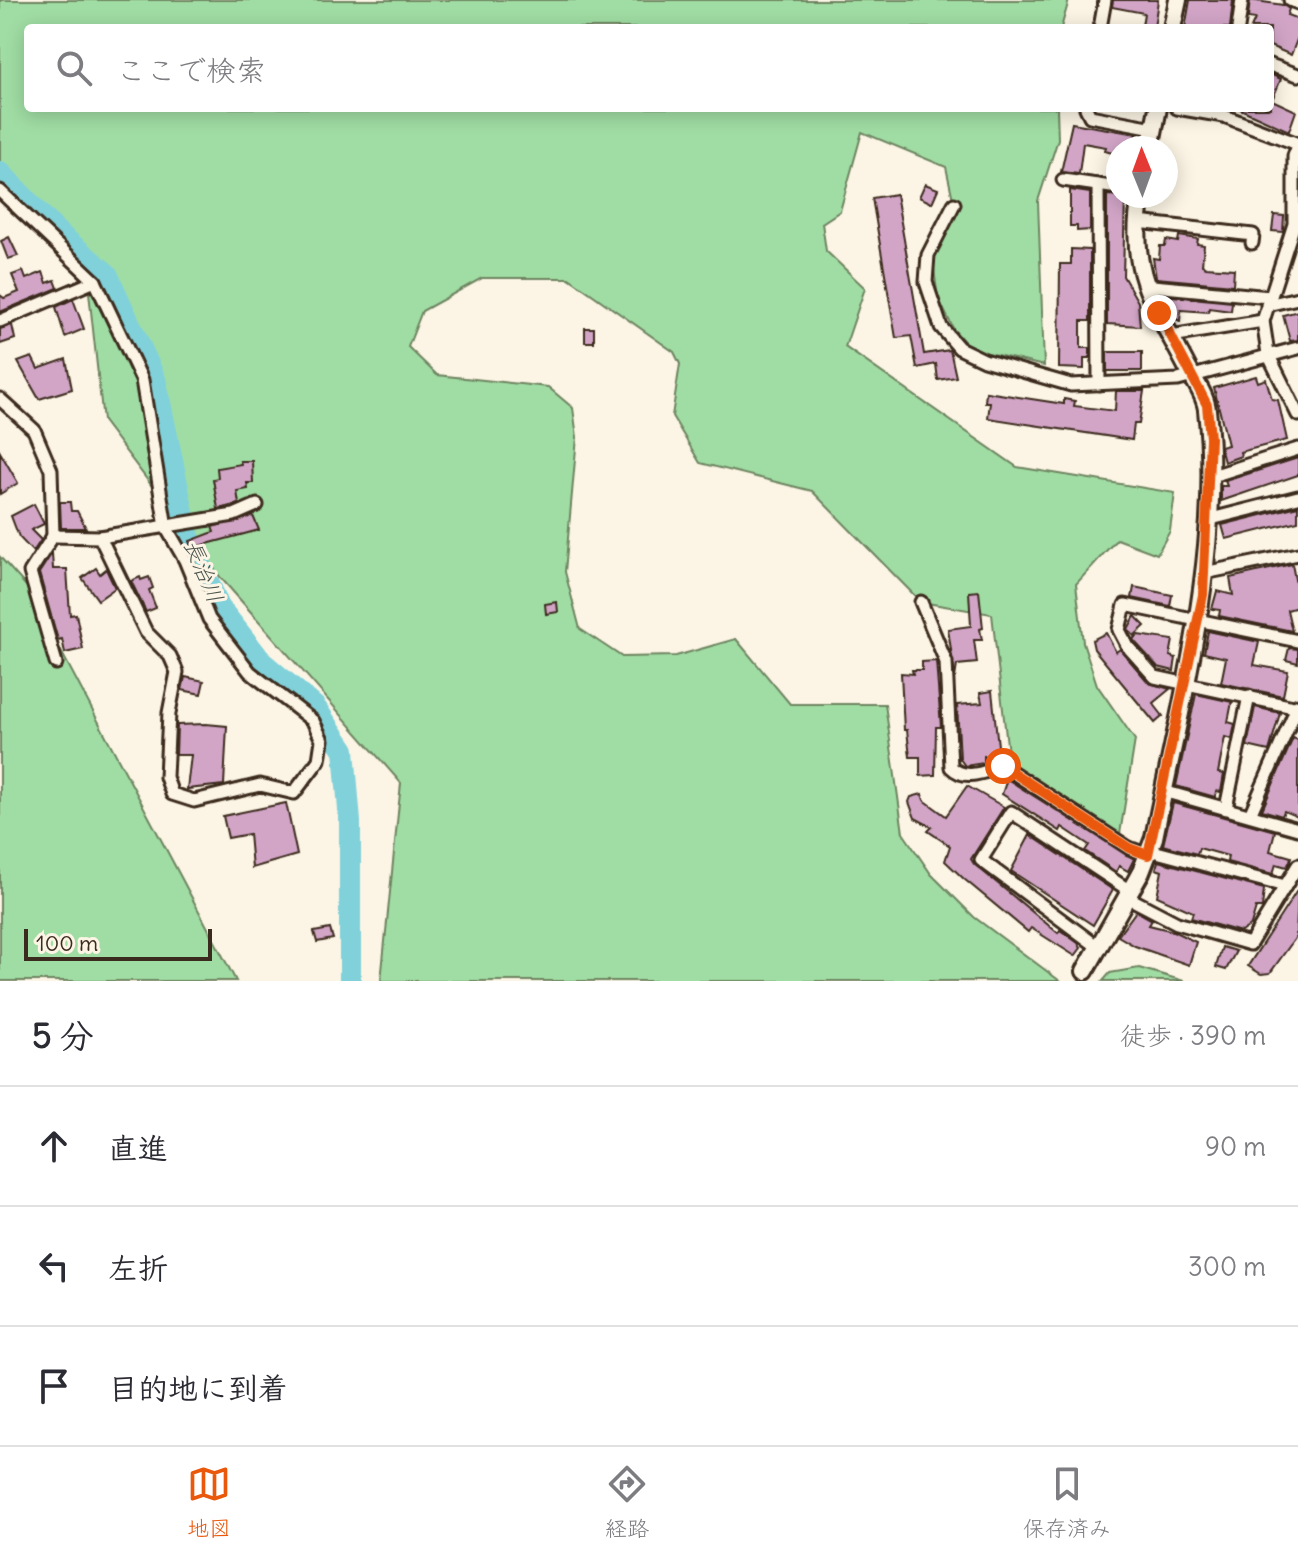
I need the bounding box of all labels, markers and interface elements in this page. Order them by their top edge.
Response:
search box [24,24,1274,112]
icon: search [52,46,96,90]
text: ここで検索 [116,51,266,89]
north arrow [1106,136,1178,208]
route end [1141,295,1177,331]
water label: 長治川 [178,535,230,607]
route start [985,748,1021,784]
scale bar [24,925,212,961]
text: 100 m [36,929,98,957]
text: 5 分 [32,1014,94,1057]
text: 徒歩 · 390 m [1120,1019,1266,1052]
icon: ahead [32,1124,76,1168]
text: 直進 [108,1129,168,1167]
text: 90 m [1205,1130,1266,1163]
icon: left [32,1244,76,1288]
text: 左折 [108,1249,168,1287]
text: 300 m [1188,1250,1266,1283]
icon: arrive [32,1364,76,1408]
text: 目的地に到着 [108,1369,288,1407]
tab: 地図 [187,1462,231,1542]
tab: 経路 [605,1462,649,1542]
tab: 保存済み [1023,1462,1111,1542]

